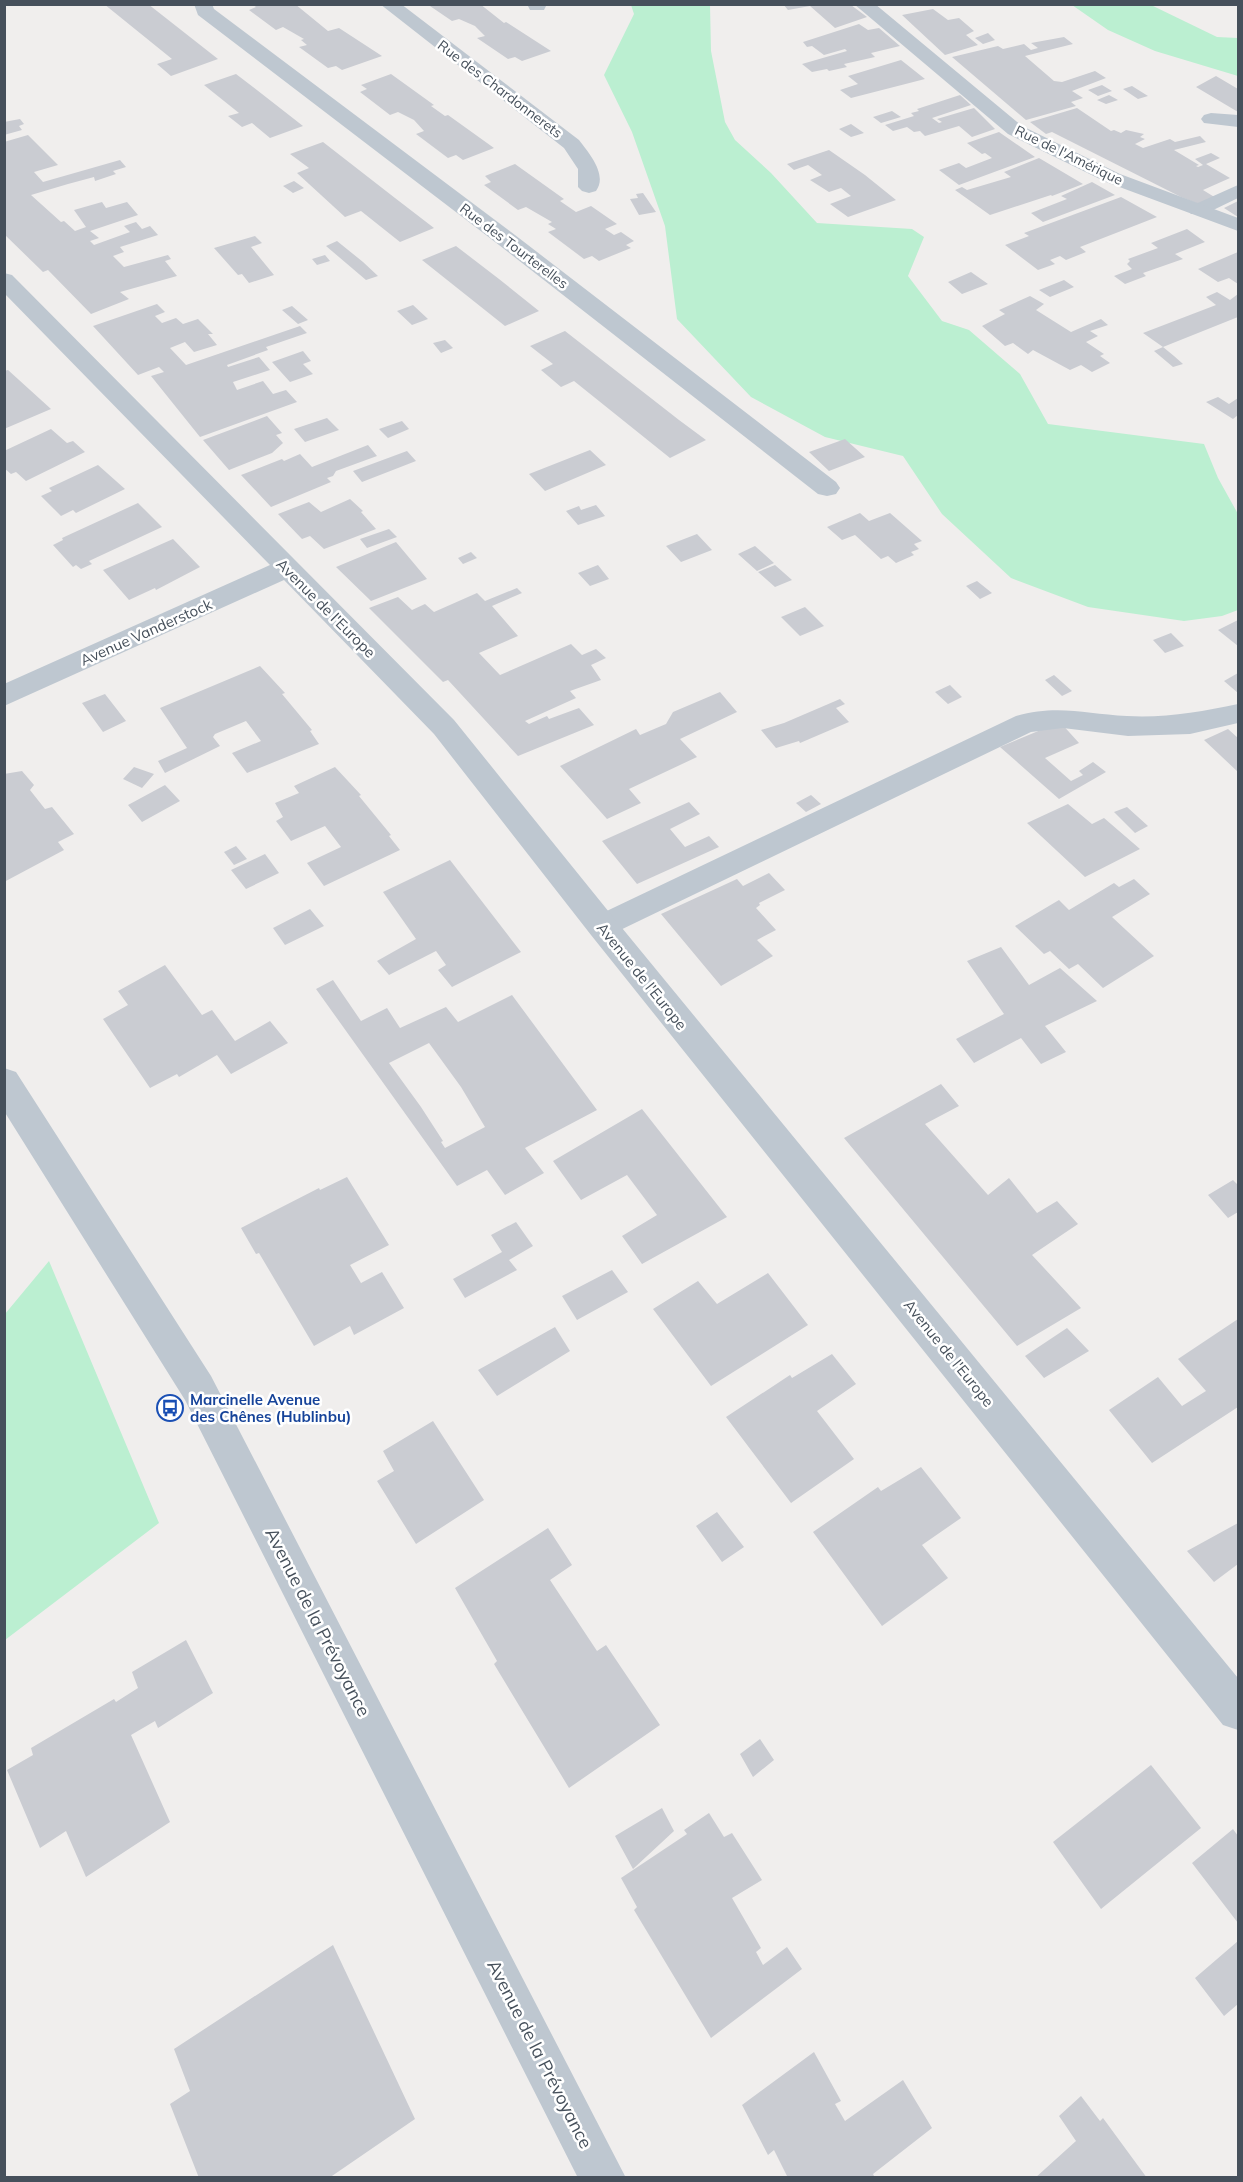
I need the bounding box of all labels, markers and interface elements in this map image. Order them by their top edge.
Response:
street label: Rue des Chardonnerets [434,36,566,142]
street label: Rue de l'Amérique [1012,121,1126,189]
street label: Rue des Tourterelles [456,199,572,293]
street label: Avenue de l'Europe [272,554,380,662]
street label: Avenue Vanderstock [77,594,215,670]
street label: Avenue de l'Europe [593,918,691,1034]
street label: Avenue de l'Europe [900,1295,998,1411]
place label: Marcinelle Avenue des Chênes (Hublinbu) [190,1390,351,1426]
bus stop icon: Marcinelle Avenue des Chênes (Hublinbu) [155,1393,185,1423]
street label: Avenue de la Prévoyance [260,1524,376,1720]
street label: Avenue de la Prévoyance [482,1956,598,2152]

